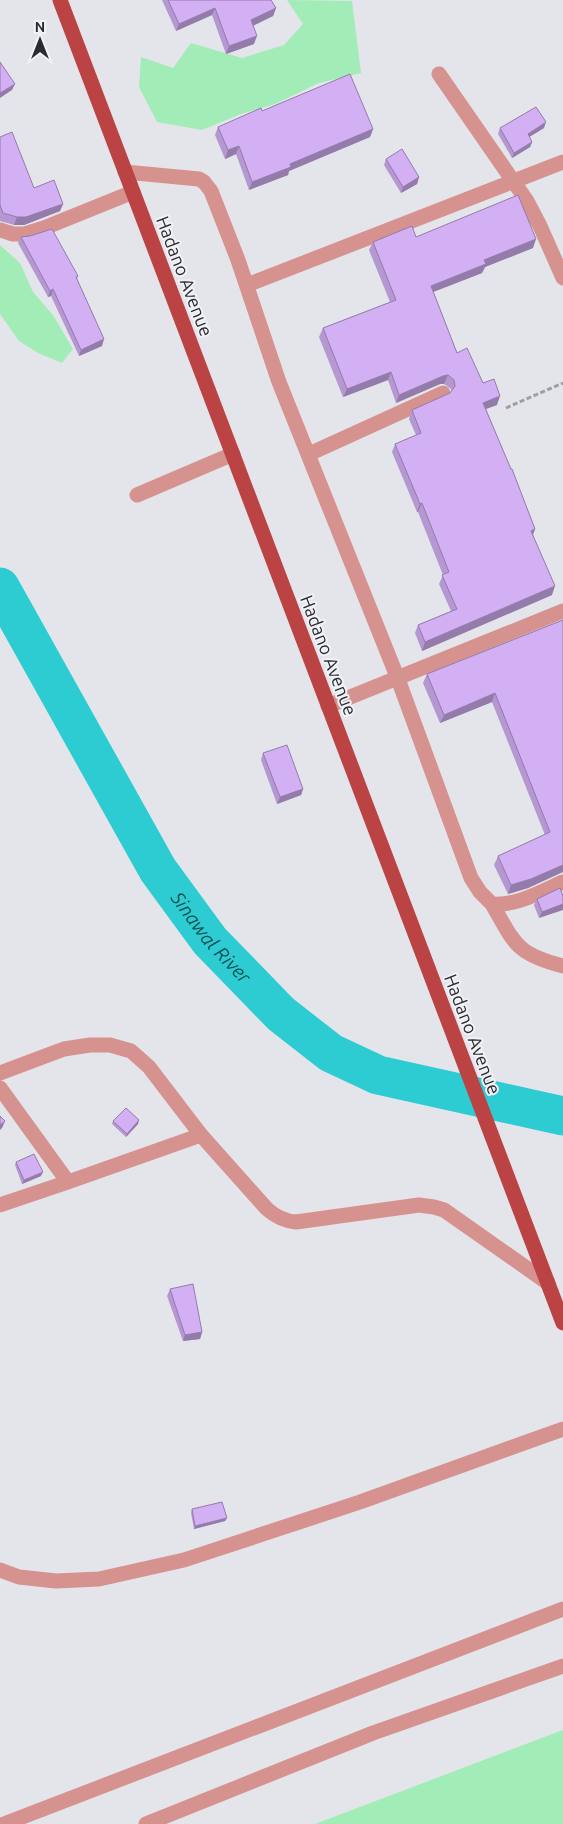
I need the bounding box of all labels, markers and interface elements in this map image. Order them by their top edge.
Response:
north arrow [15,15,65,65]
text: N [35,19,45,35]
street label: Hadano Avenue [153,213,217,339]
street label: Hadano Avenue [297,592,361,718]
water label: Sinawal River [166,887,256,988]
street label: Hadano Avenue [441,971,505,1097]

